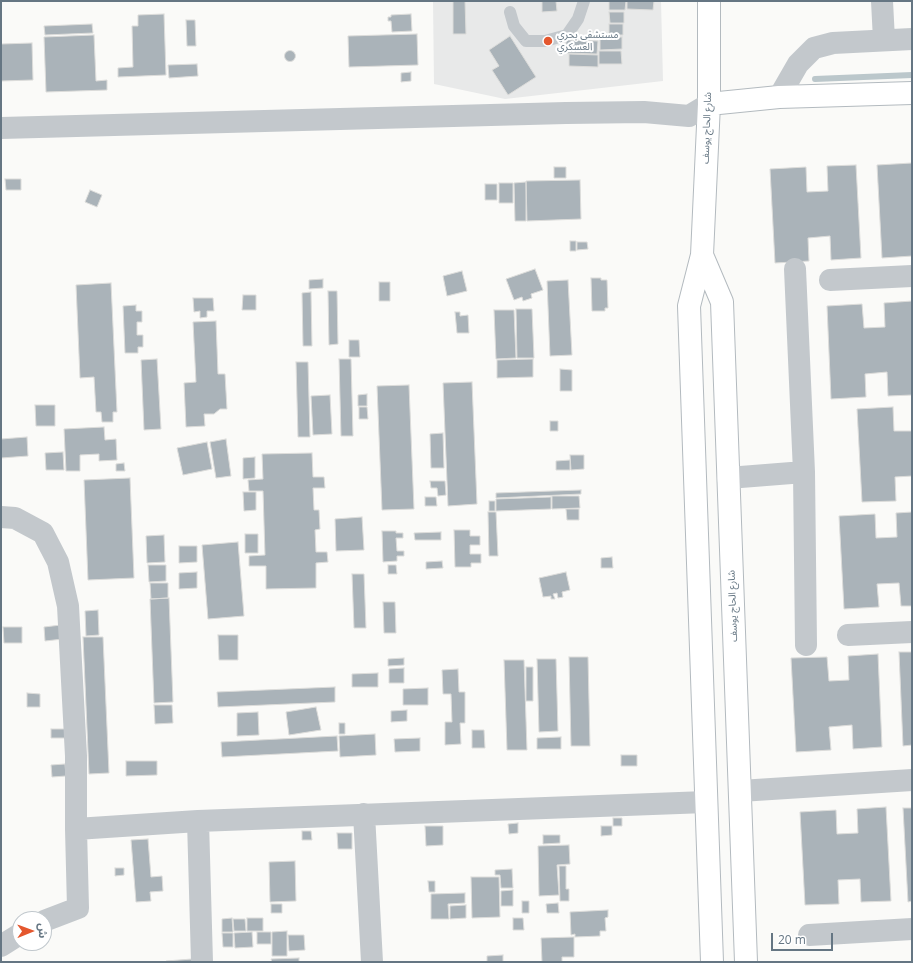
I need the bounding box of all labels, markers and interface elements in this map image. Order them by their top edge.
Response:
place label: مستشفى بحري العسكري [557,29,619,52]
marker: مستشفى بحري العسكري [542,35,554,47]
street label: شارع الحاج يوسف [700,92,714,164]
street label: شارع الحاج يوسف [726,570,740,642]
north arrow [12,911,52,951]
text: ش [36,923,51,938]
scale bar [773,925,835,951]
text: 20 m [778,931,806,948]

